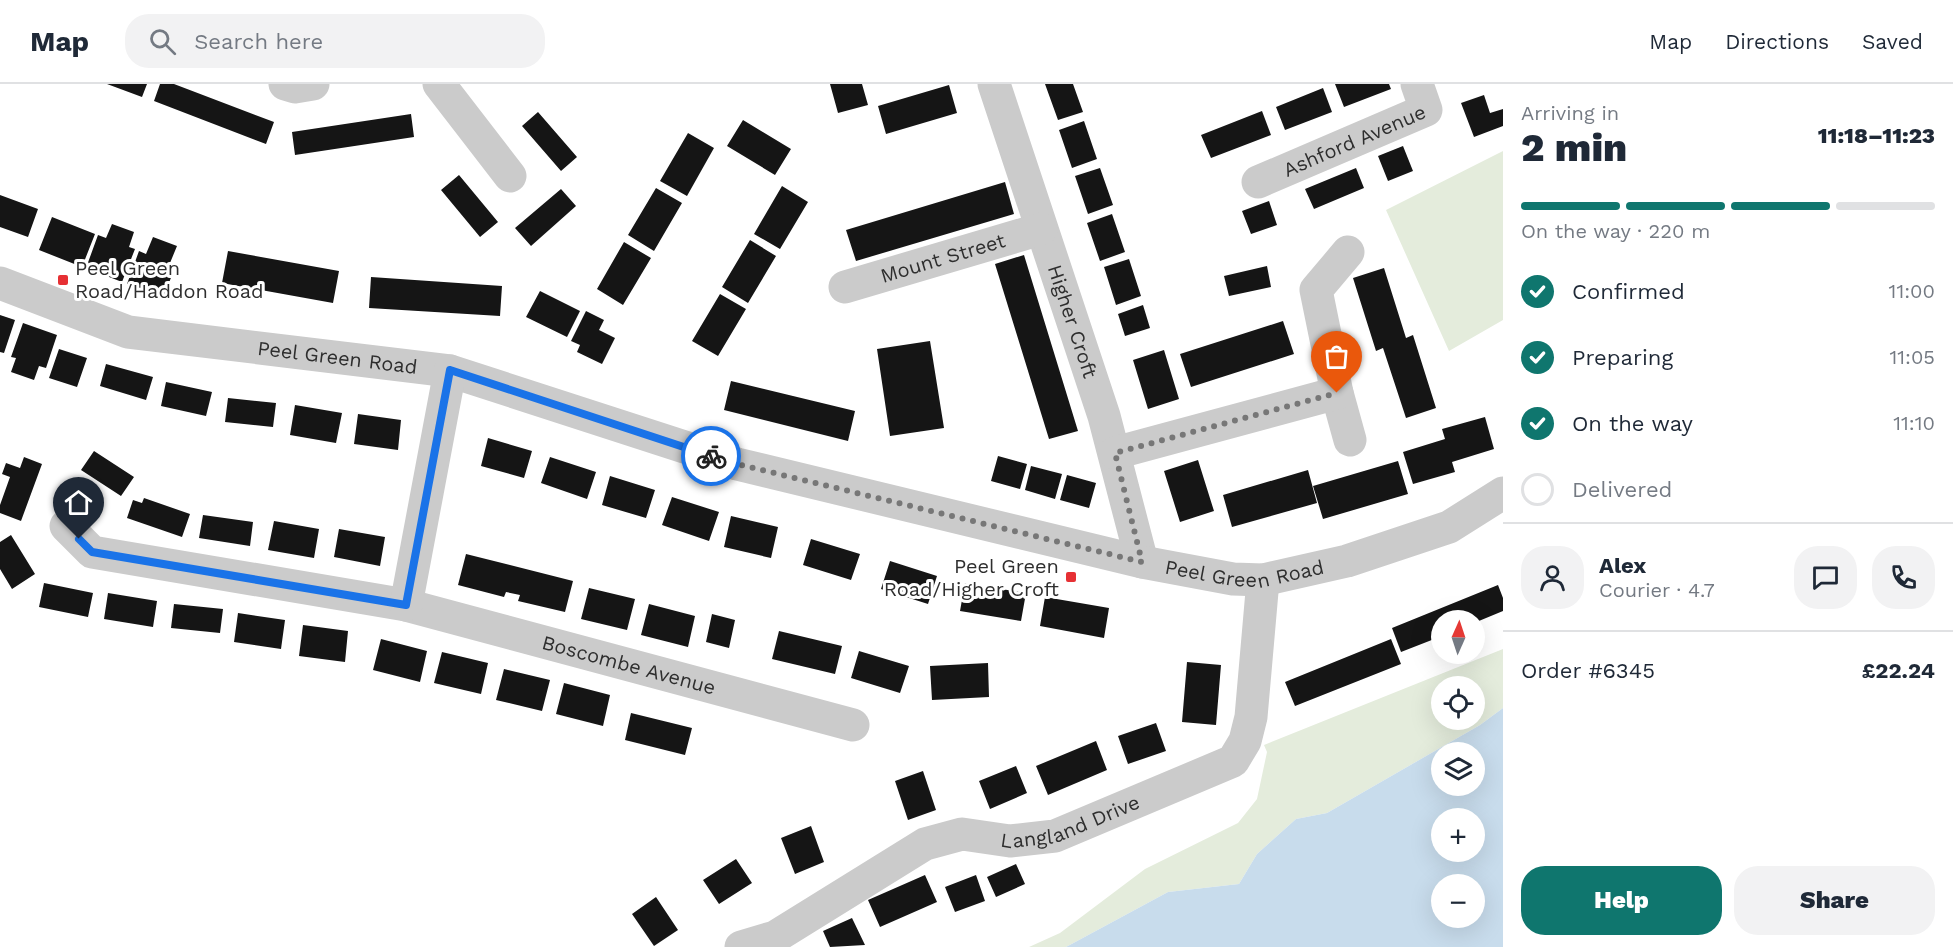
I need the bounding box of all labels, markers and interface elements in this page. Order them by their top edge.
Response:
search box [125,14,545,68]
text: Map [30,25,89,58]
icon: search [146,25,179,58]
text: Search here [194,29,323,54]
text: Map [1649,29,1692,54]
text: Directions [1725,29,1829,54]
text: Saved [1862,29,1923,54]
street label: Ashford Avenue [1280,100,1429,182]
text: Arriving in [1521,101,1619,125]
text: 11:18–11:23 [1818,123,1935,148]
text: 2 min [1521,125,1627,170]
text: On the way · 220 m [1521,219,1710,243]
street label: Mount Street [878,228,1009,288]
place label: Peel Green Road/Haddon Road [75,256,264,303]
street label: Higher Croft [1043,262,1103,382]
marker: Peel Green Road/Haddon Road [56,273,70,287]
icon: check [1521,275,1554,308]
text: Confirmed [1572,279,1685,304]
text: 11:00 [1889,279,1935,303]
pin [1311,331,1362,393]
street label: Peel Green Road [256,336,419,379]
icon: bag [1320,340,1353,373]
icon: check [1521,341,1554,374]
text: Preparing [1572,345,1673,370]
text: 11:05 [1889,345,1935,369]
icon: check [1521,407,1554,440]
text: On the way [1572,411,1693,436]
text: 11:10 [1893,411,1935,435]
courier [681,426,741,486]
icon: bike [695,440,728,473]
pin [53,477,104,539]
text: Delivered [1572,477,1672,502]
icon: home [62,486,95,519]
button: person [1521,546,1584,609]
button: chat [1794,546,1857,609]
button: phone [1872,546,1935,609]
text: Alex [1599,553,1646,578]
place label: Peel Green Road/Higher Croft [884,554,1060,601]
street label: Peel Green Road [1163,555,1326,593]
marker: Peel Green Road/Higher Croft [1064,570,1078,584]
text: Courier · 4.7 [1599,578,1715,602]
north arrow [1431,610,1485,664]
map controls [1431,610,1485,928]
street label: Boscombe Avenue [539,630,718,700]
text: Order #6345 [1521,658,1655,683]
text: £22.24 [1862,658,1935,683]
button: locate [1431,676,1485,730]
button: layers [1431,742,1485,796]
street label: Langland Drive [999,790,1143,853]
button: + [1431,808,1485,862]
button: Help [1521,866,1722,935]
button: Share [1734,866,1935,935]
button: − [1431,874,1485,928]

